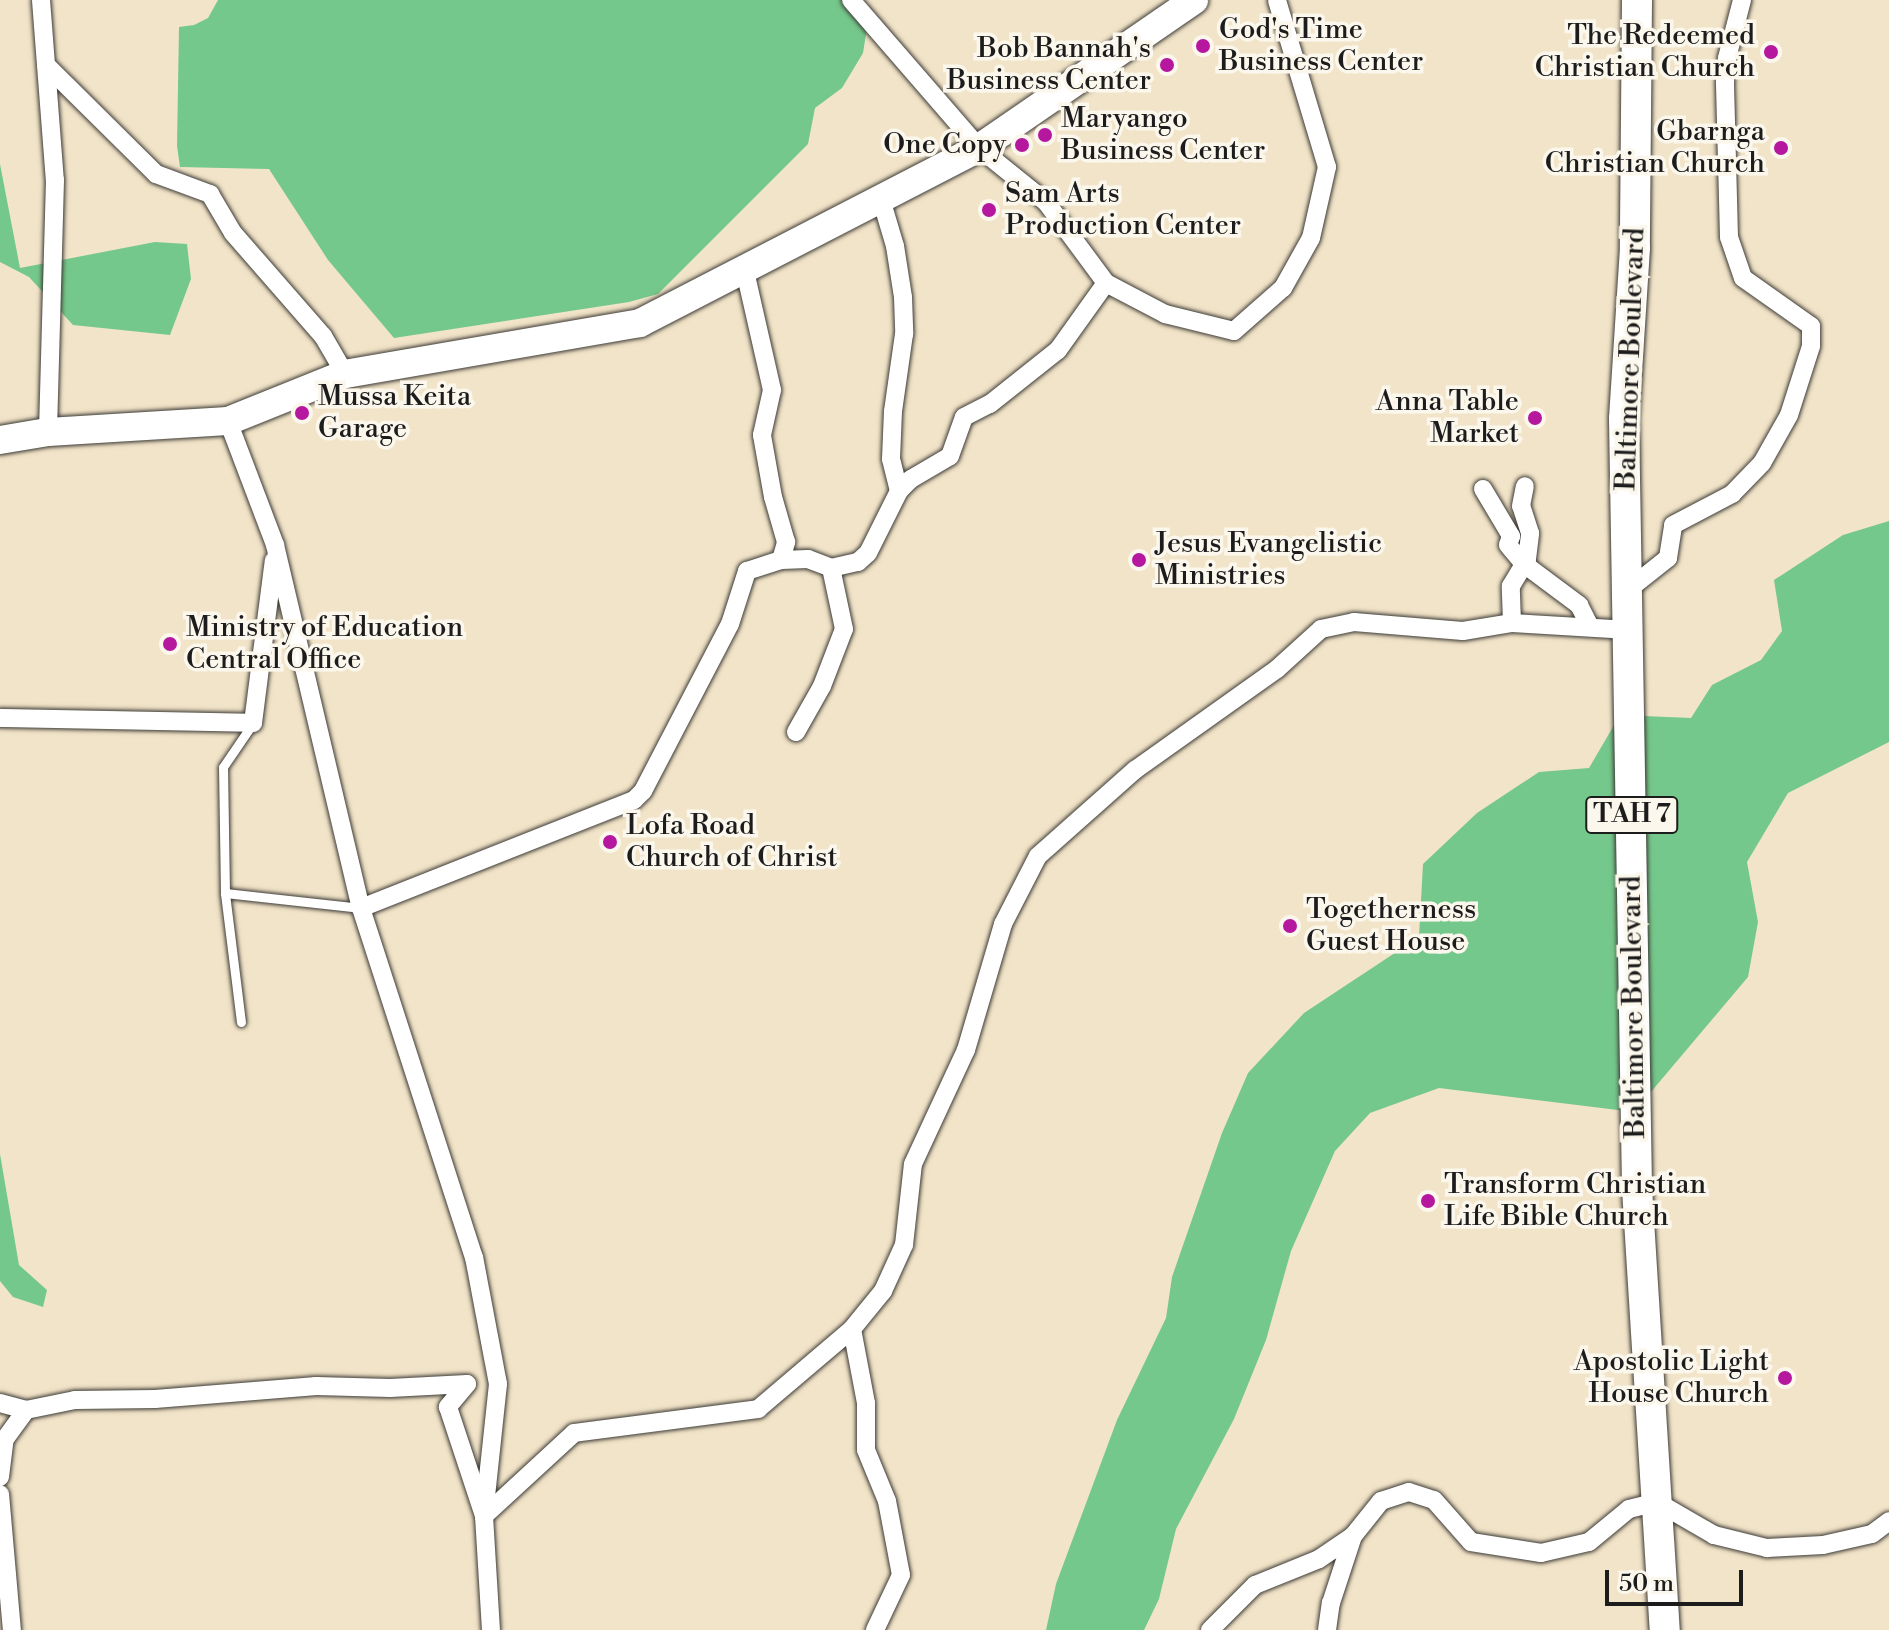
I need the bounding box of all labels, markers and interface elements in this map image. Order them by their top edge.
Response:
place label: God's Time Business Center [1219,13,1423,79]
place label: The Redeemed Christian Church [1535,19,1755,85]
place label: Bob Bannah's Business Center [947,32,1151,98]
marker: God's Time Business Center [1194,37,1212,55]
marker: The Redeemed Christian Church [1762,43,1780,61]
marker: Bob Bannah's Business Center [1158,56,1176,74]
place label: Maryango Business Center [1061,102,1265,168]
place label: Gbarnga Christian Church [1545,115,1765,181]
marker: Maryango Business Center [1036,126,1054,144]
place label: One Copy [883,128,1006,162]
marker: One Copy [1013,136,1031,154]
marker: Gbarnga Christian Church [1772,139,1790,157]
place label: Sam Arts Production Center [1005,177,1241,243]
marker: Sam Arts Production Center [980,201,998,219]
street label: Baltimore Boulevard [1610,227,1652,491]
place label: Mussa Keita Garage [318,380,471,446]
place label: Anna Table Market [1376,385,1519,451]
marker: Mussa Keita Garage [293,404,311,422]
marker: Anna Table Market [1526,409,1544,427]
place label: Jesus Evangelistic Ministries [1155,527,1382,593]
marker: Jesus Evangelistic Ministries [1130,551,1148,569]
place label: Ministry of Education Central Office [186,611,463,677]
marker: Ministry of Education Central Office [161,635,179,653]
road number: TAH 7 [1584,793,1680,837]
place label: Lofa Road Church of Christ [626,809,837,875]
marker: Lofa Road Church of Christ [601,833,619,851]
street label: Baltimore Boulevard [1615,875,1653,1139]
place label: Togetherness Guest House [1306,893,1476,959]
marker: Togetherness Guest House [1281,917,1299,935]
place label: Transform Christian Life Bible Church [1444,1168,1706,1234]
marker: Transform Christian Life Bible Church [1419,1192,1437,1210]
place label: Apostolic Light House Church [1574,1345,1769,1411]
marker: Apostolic Light House Church [1776,1369,1794,1387]
scale bar [1609,1554,1747,1604]
text: 50 m [1619,1569,1674,1599]

